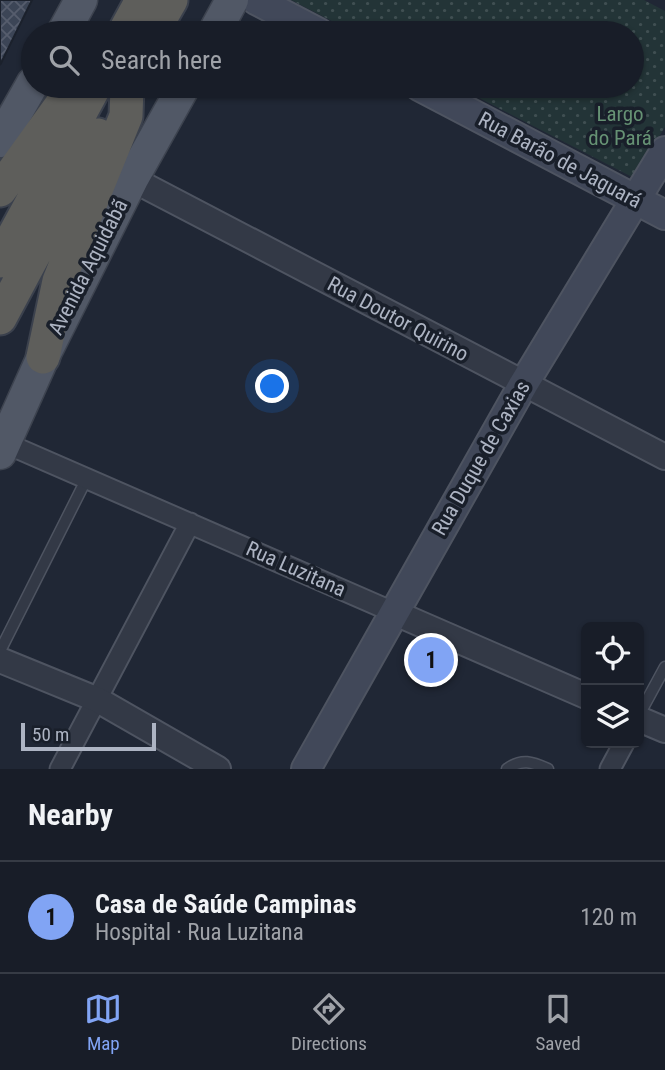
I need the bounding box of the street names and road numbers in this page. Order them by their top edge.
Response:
street label: Rua Barão de Jaguará [474,107,646,213]
street label: Avenida Aquidabã [43,195,133,339]
street label: Rua Doutor Quirino [323,272,473,366]
street label: Rua Duque de Caxias [427,377,535,539]
street label: Rua Luzitana [243,536,349,602]

